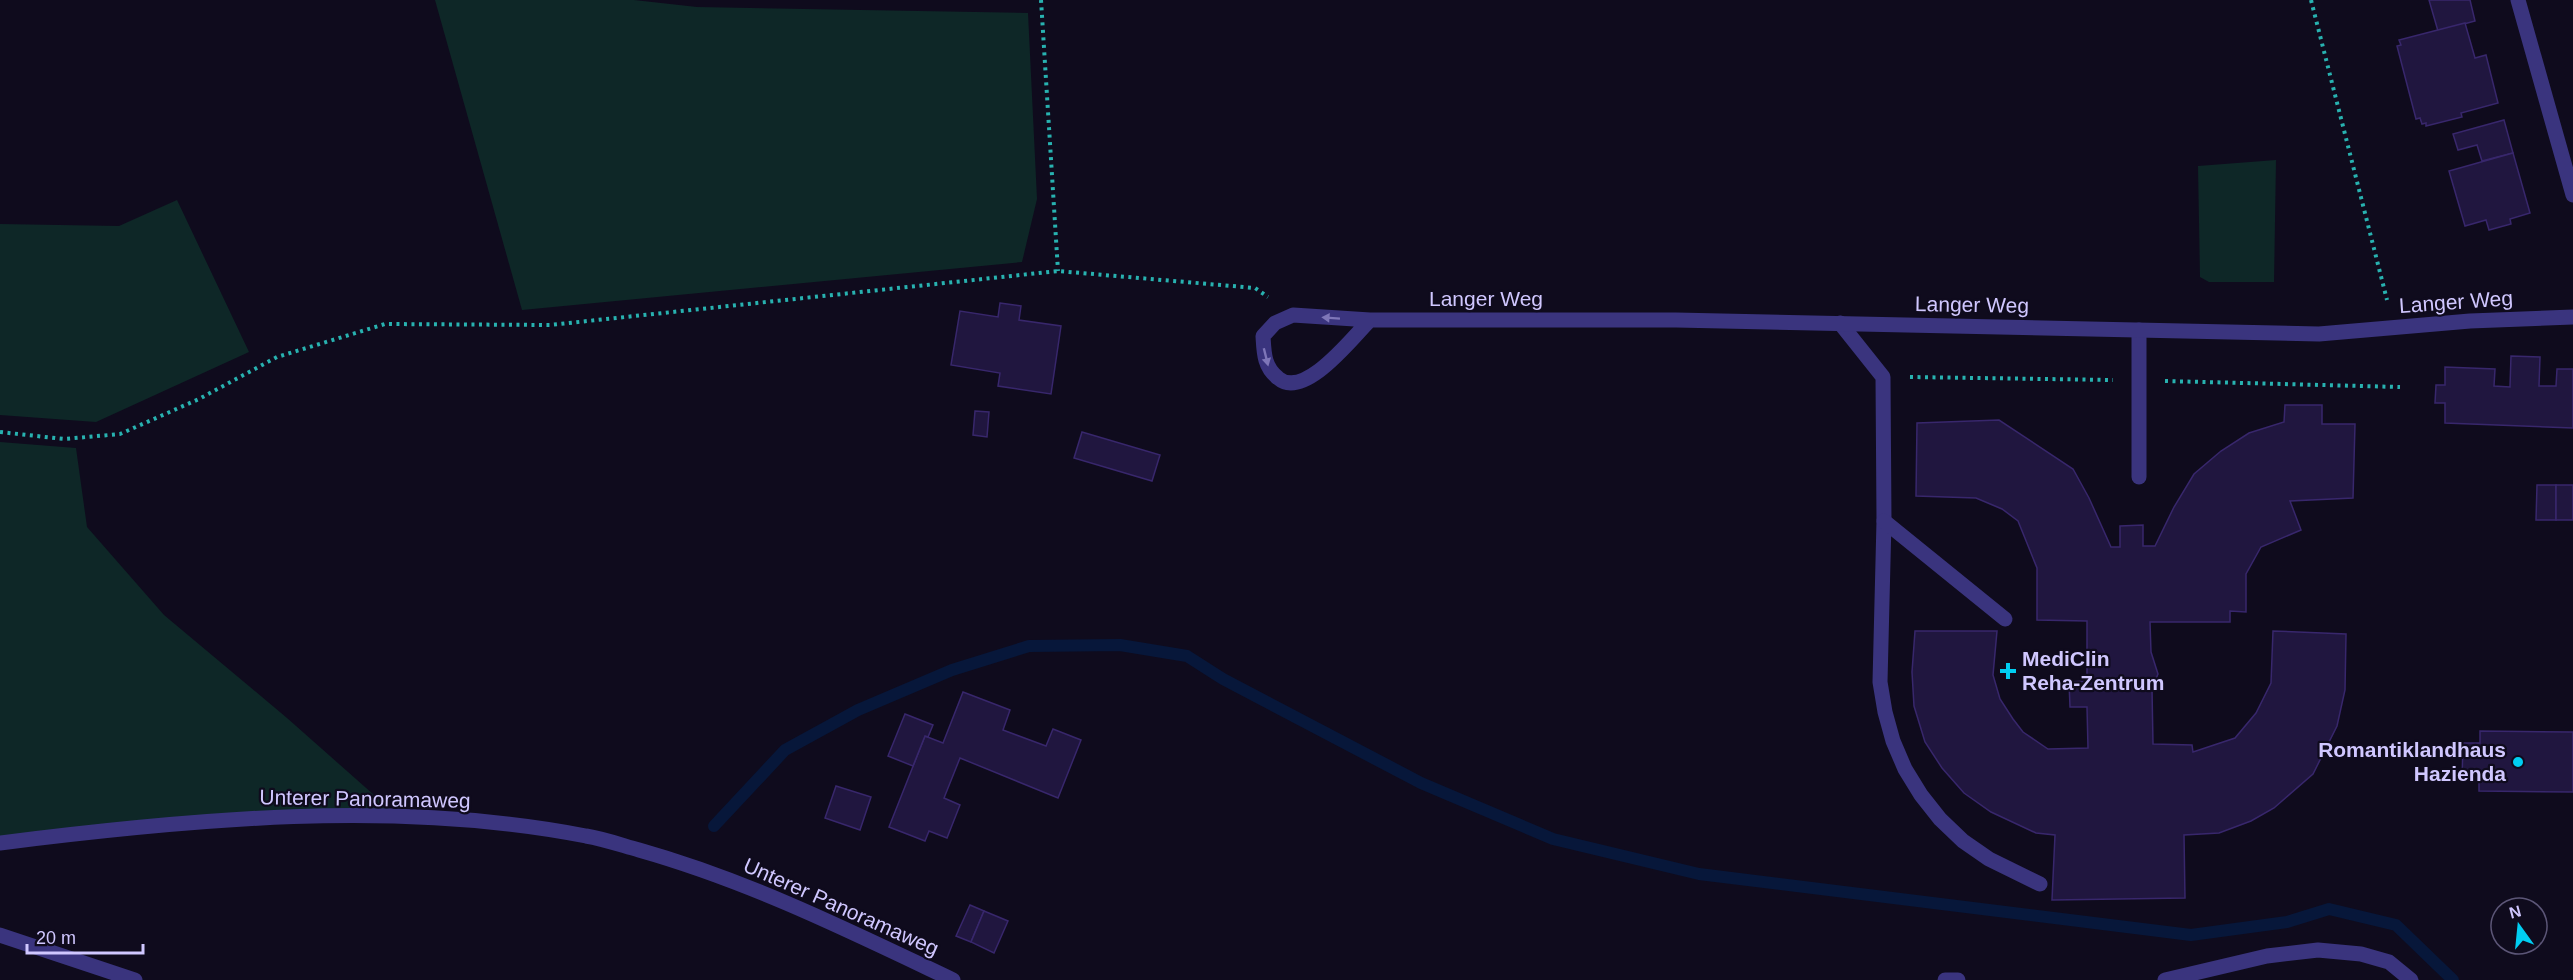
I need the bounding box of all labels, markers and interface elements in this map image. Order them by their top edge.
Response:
street label: Langer Weg [2398,286,2514,317]
street label: Langer Weg [1429,287,1543,310]
street label: Langer Weg [1915,292,2029,317]
one-way arrow [1322,313,1341,322]
one-way arrow [1262,348,1271,367]
place label: MediClin Reha-Zentrum [2022,647,2164,694]
marker: MediClin Reha-Zentrum [1999,662,2017,680]
place label: Romantiklandhaus Hazienda [2318,738,2506,785]
marker: Romantiklandhaus Hazienda [2511,755,2525,769]
street label: Unterer Panoramaweg [259,785,471,812]
street label: Unterer Panoramaweg [740,853,942,960]
north arrow [2489,896,2549,956]
text: N [2507,902,2523,922]
scale bar [27,917,142,955]
text: 20 m [36,928,76,948]

